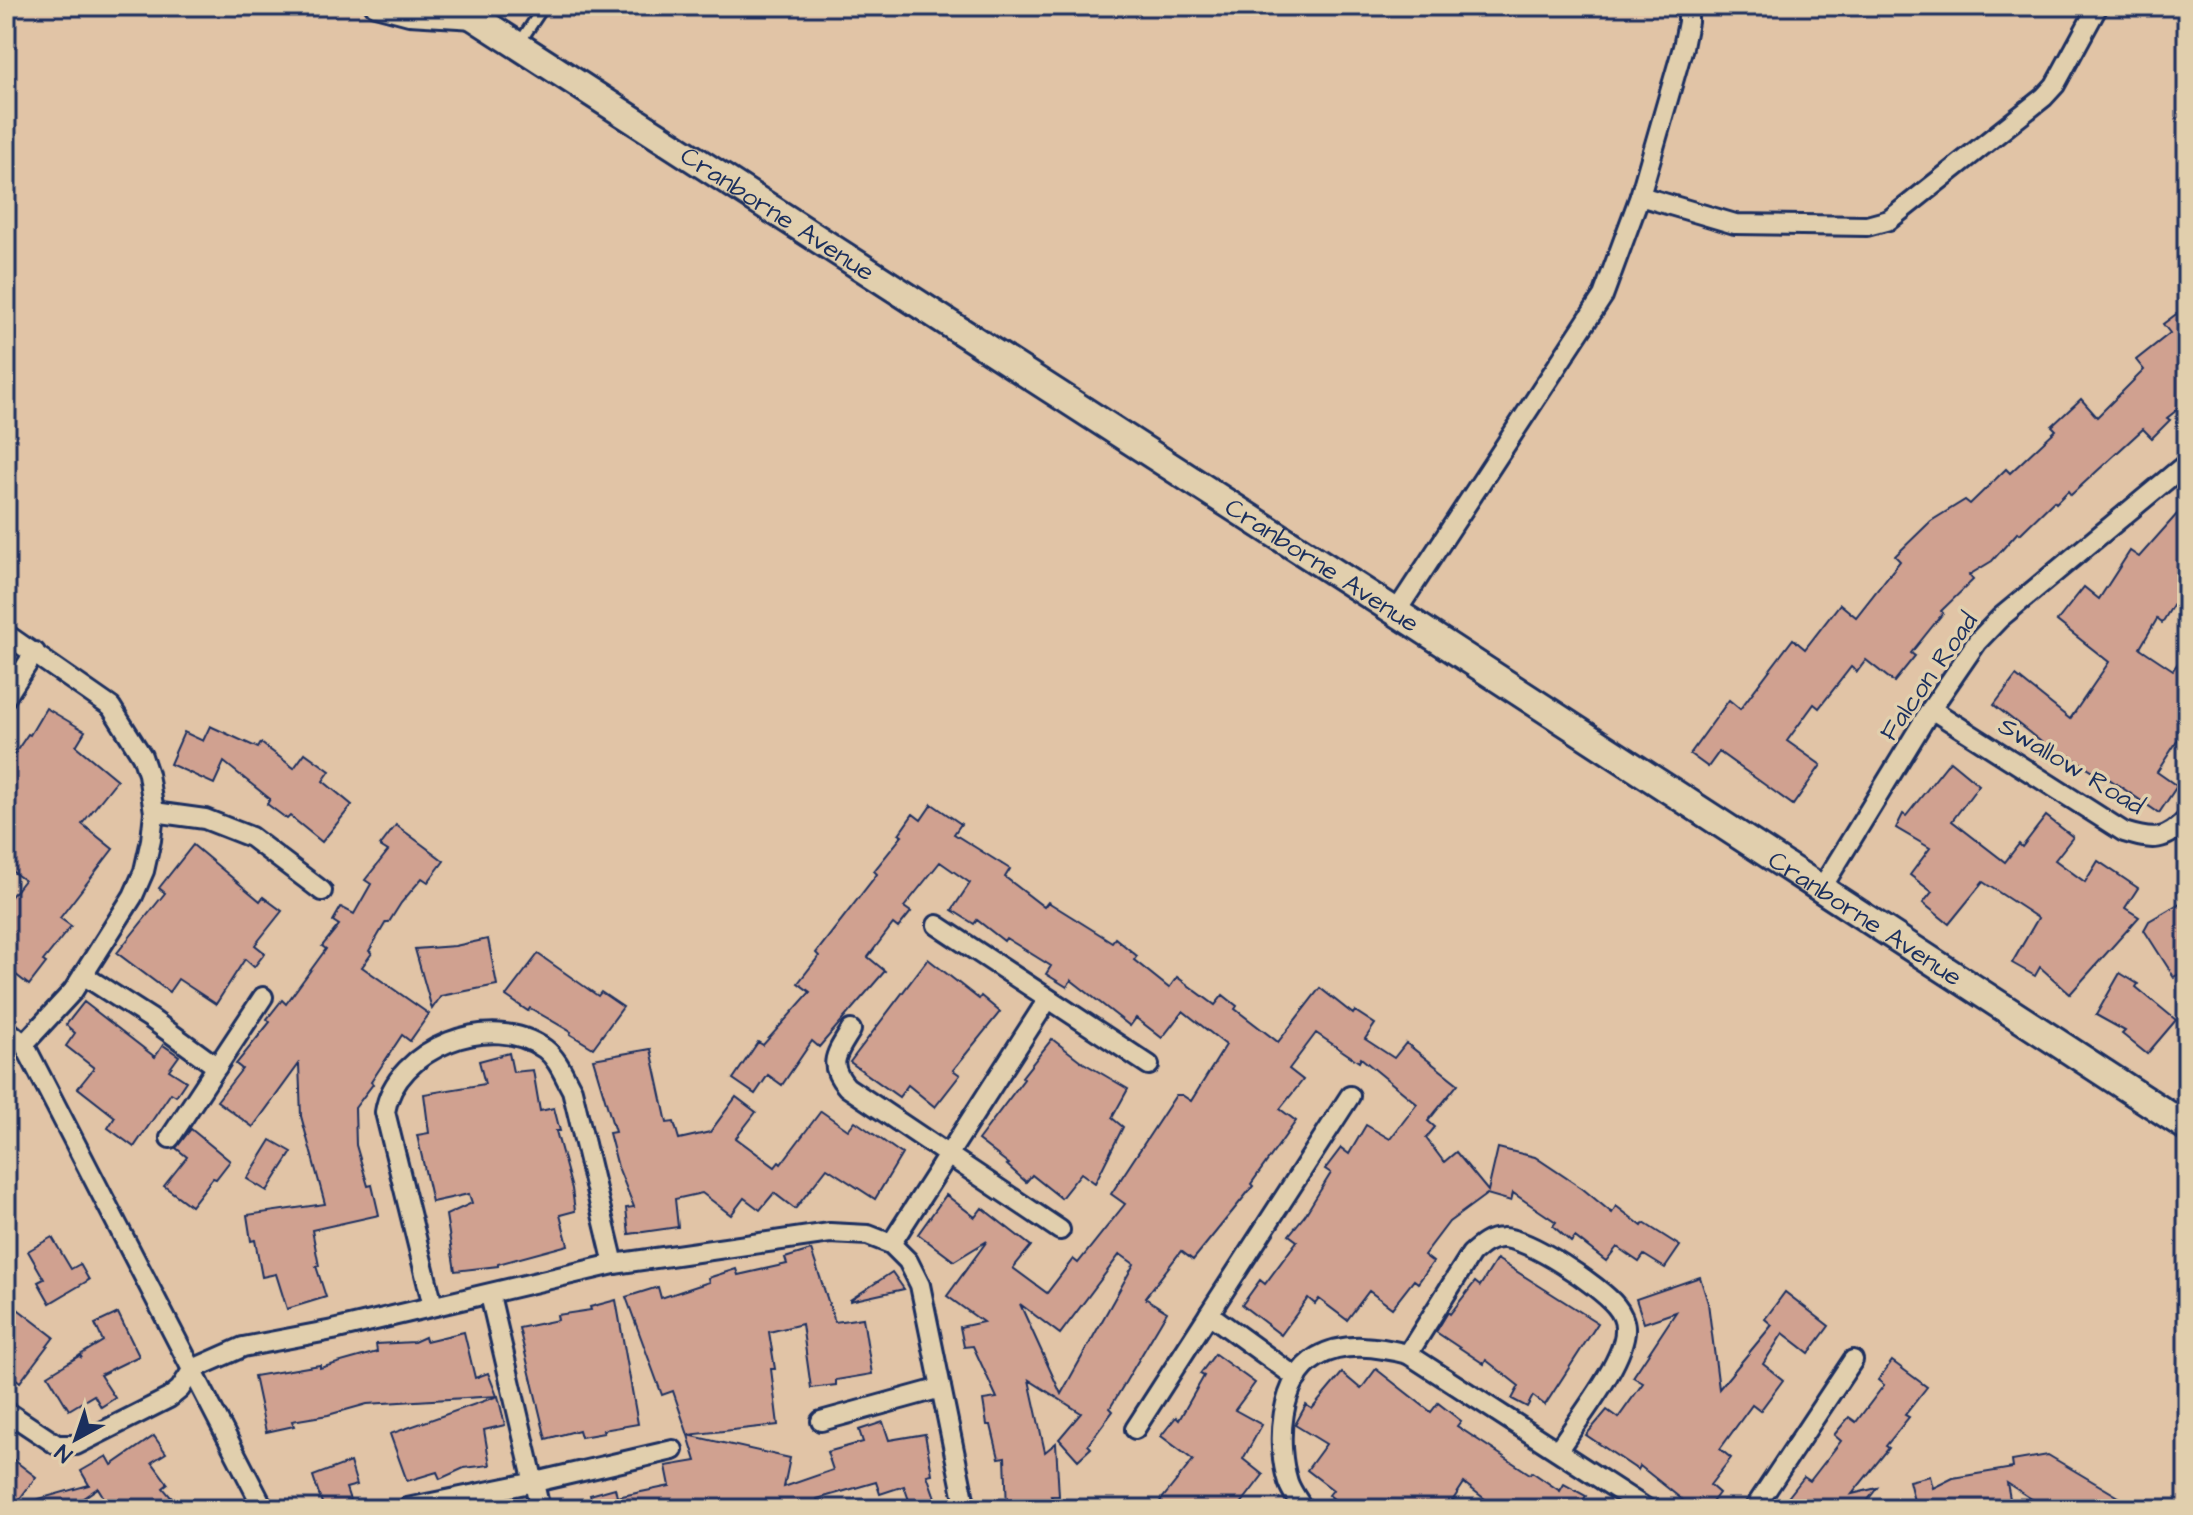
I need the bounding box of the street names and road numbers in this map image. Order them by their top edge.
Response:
street label: Cranborne Avenue [673,138,882,290]
street label: Cranborne Avenue [1218,489,1426,641]
street label: Falcon Road [1871,605,1986,748]
street label: Swallow Road [1992,708,2151,824]
street label: Cranborne Avenue [1761,842,1969,995]

